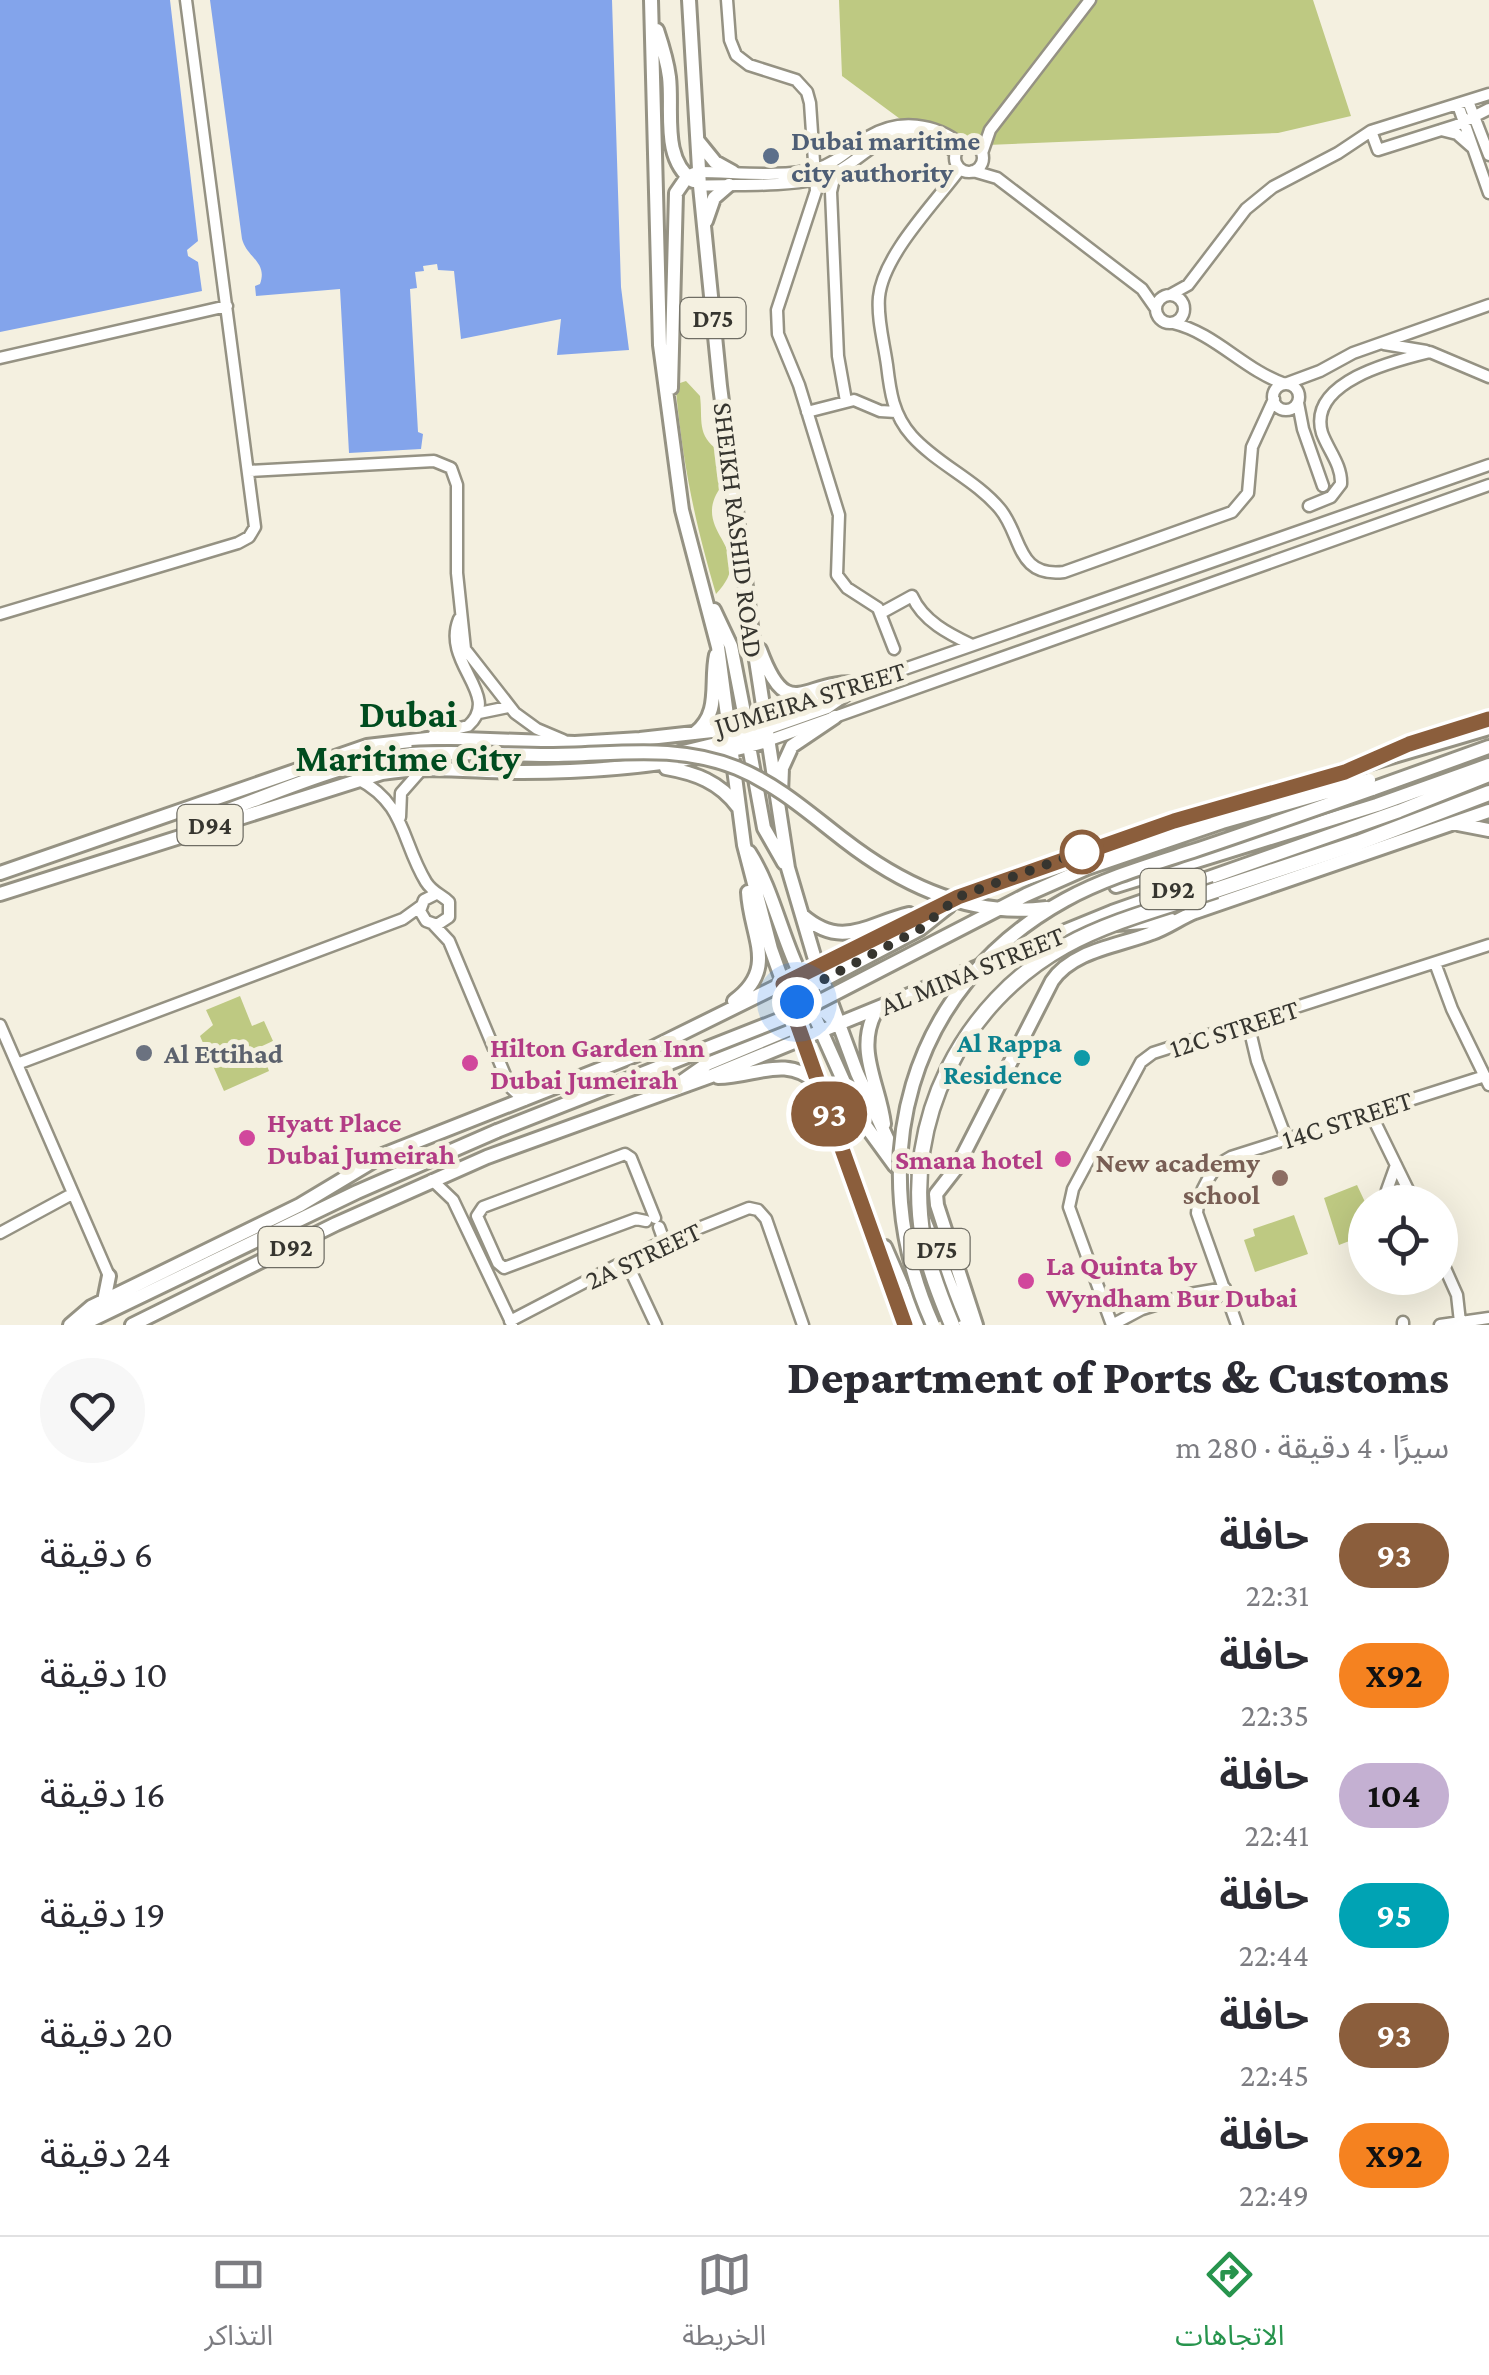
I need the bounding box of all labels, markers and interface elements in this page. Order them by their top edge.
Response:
place label: Dubai maritime city authority [791,125,980,188]
marker: Dubai maritime city authority [760,145,782,167]
road number: D75 [680,298,746,338]
street label: SHEIKH RASHID ROAD [707,400,770,660]
street label: JUMEIRA STREET [708,655,910,743]
district label: Dubai Maritime City [295,693,521,779]
road number: D94 [178,805,242,845]
unlabelled marker [1061,831,1103,873]
road number: D92 [1140,869,1206,909]
street label: AL MINA STREET [876,919,1069,1021]
your location [772,977,822,1027]
street label: 12C STREET [1166,993,1303,1064]
place label: Al Rappa Residence [943,1027,1062,1090]
place label: Hilton Garden Inn Dubai Jumeirah [490,1032,705,1095]
place label: Al Ettihad [163,1038,284,1069]
marker: Al Ettihad [133,1042,155,1064]
marker: Al Rappa Residence [1071,1047,1093,1069]
marker: Hilton Garden Inn Dubai Jumeirah [459,1052,481,1074]
line badge: 93 [784,1082,874,1146]
street label: 14C STREET [1278,1084,1416,1155]
text: 93 [811,1095,847,1134]
place label: Hyatt Place Dubai Jumeirah [267,1107,455,1170]
marker: Hyatt Place Dubai Jumeirah [236,1127,258,1149]
place label: Smana hotel [895,1144,1043,1175]
place label: New academy school [1095,1147,1260,1210]
marker: Smana hotel [1052,1148,1074,1170]
marker: New academy school [1269,1167,1291,1189]
map controls [1348,1185,1458,1295]
button: locate [1348,1185,1458,1295]
street label: 2A STREET [581,1215,706,1296]
road number: D92 [258,1227,324,1267]
road number: D75 [904,1229,970,1269]
place label: La Quinta by Wyndham Bur Dubai [1045,1250,1297,1313]
marker: La Quinta by Wyndham Bur Dubai [1015,1270,1037,1292]
text: Department of Ports & Customs [787,1350,1449,1403]
button: heart [40,1358,145,1463]
text: سيرًا · 4 دقيقة · 280 m [1176,1429,1449,1465]
text: حافلة [1220,1515,1309,1557]
text: 6 دقيقة [40,1533,153,1575]
text: 93 [1376,1536,1412,1575]
text: 22:31 [1246,1577,1309,1613]
text: حافلة [1220,1635,1309,1677]
text: 10 دقيقة [40,1653,168,1695]
text: X92 [1365,1656,1423,1695]
text: 22:35 [1241,1697,1309,1733]
text: حافلة [1220,1755,1309,1797]
text: 16 دقيقة [40,1773,166,1815]
text: 104 [1367,1776,1421,1815]
text: 22:41 [1244,1817,1309,1853]
text: حافلة [1220,1875,1309,1917]
text: 19 دقيقة [40,1893,166,1935]
text: 95 [1376,1896,1412,1935]
text: 22:44 [1239,1937,1309,1973]
text: حافلة [1220,1995,1309,2037]
text: 20 دقيقة [40,2013,173,2055]
text: 93 [1376,2016,1412,2055]
text: 22:45 [1240,2057,1309,2093]
text: حافلة [1220,2115,1309,2157]
text: 24 دقيقة [40,2133,171,2175]
text: X92 [1365,2136,1423,2175]
text: 22:49 [1239,2177,1309,2213]
tab: التذاكر [205,2247,273,2366]
tab: الخريطة [682,2247,766,2366]
tab: الاتجاهات [1175,2247,1284,2366]

